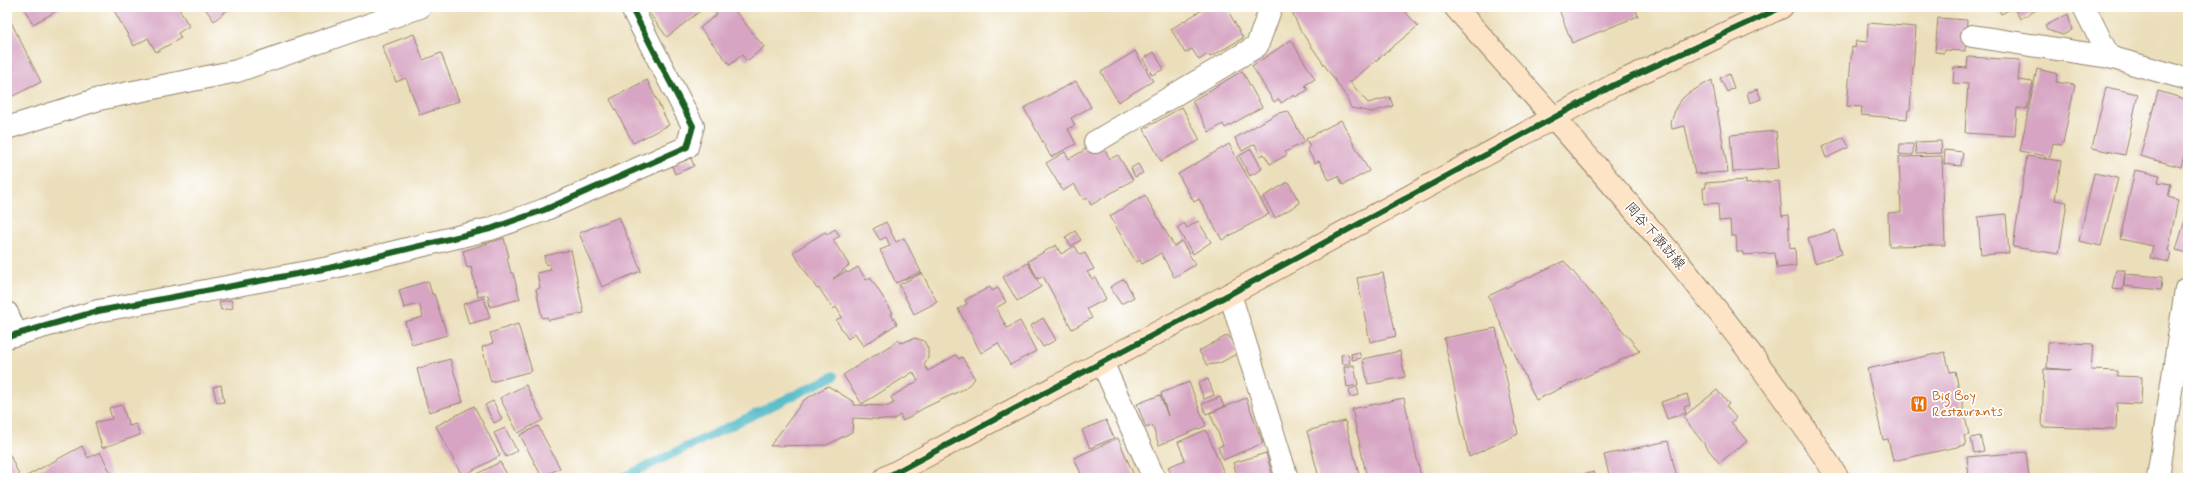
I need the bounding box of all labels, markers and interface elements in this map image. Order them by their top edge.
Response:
street label: 岡谷下諏訪線 [1621,198,1689,274]
place label: Big Boy Restaurants [1932,387,2003,421]
restaurant icon: Big Boy Restaurants [1909,394,1929,414]

